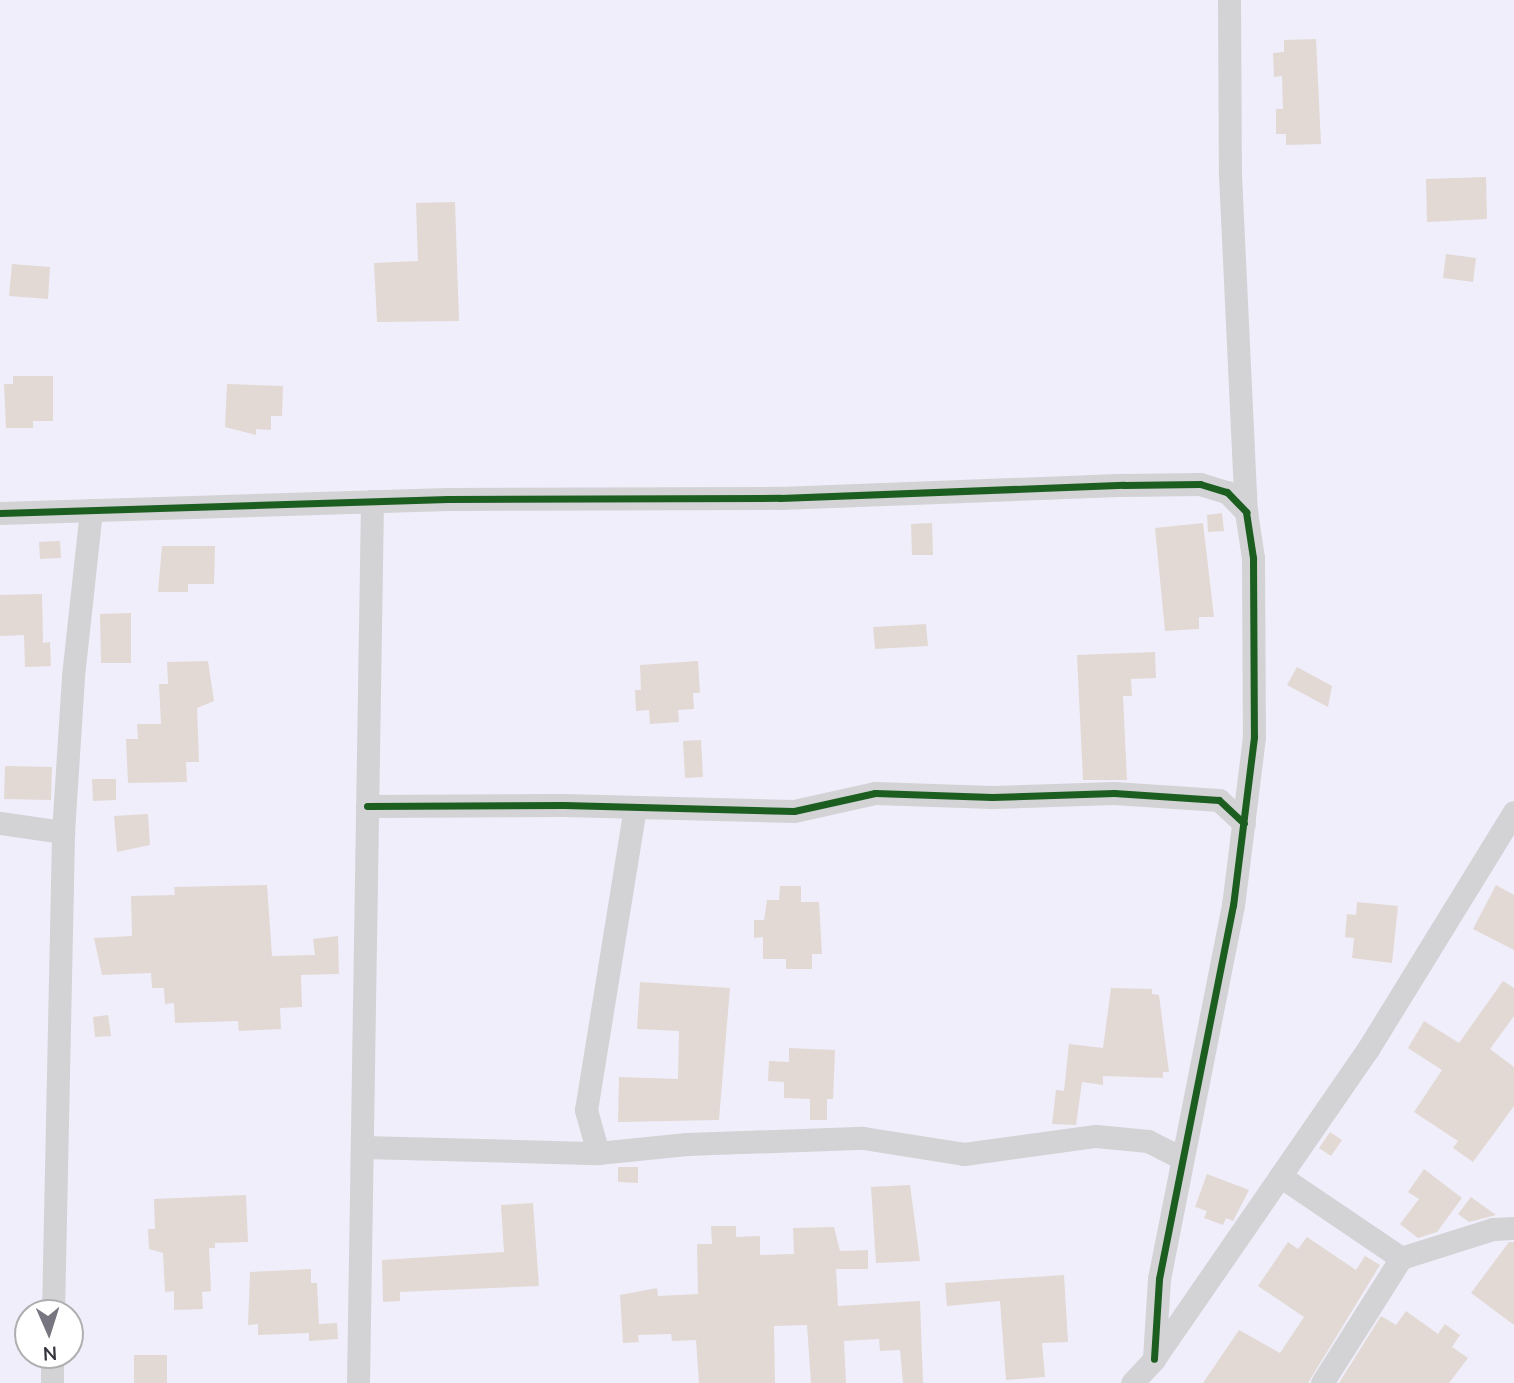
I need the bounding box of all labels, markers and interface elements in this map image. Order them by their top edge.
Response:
north arrow [14,1299,84,1369]
text: N [42,1340,58,1366]

